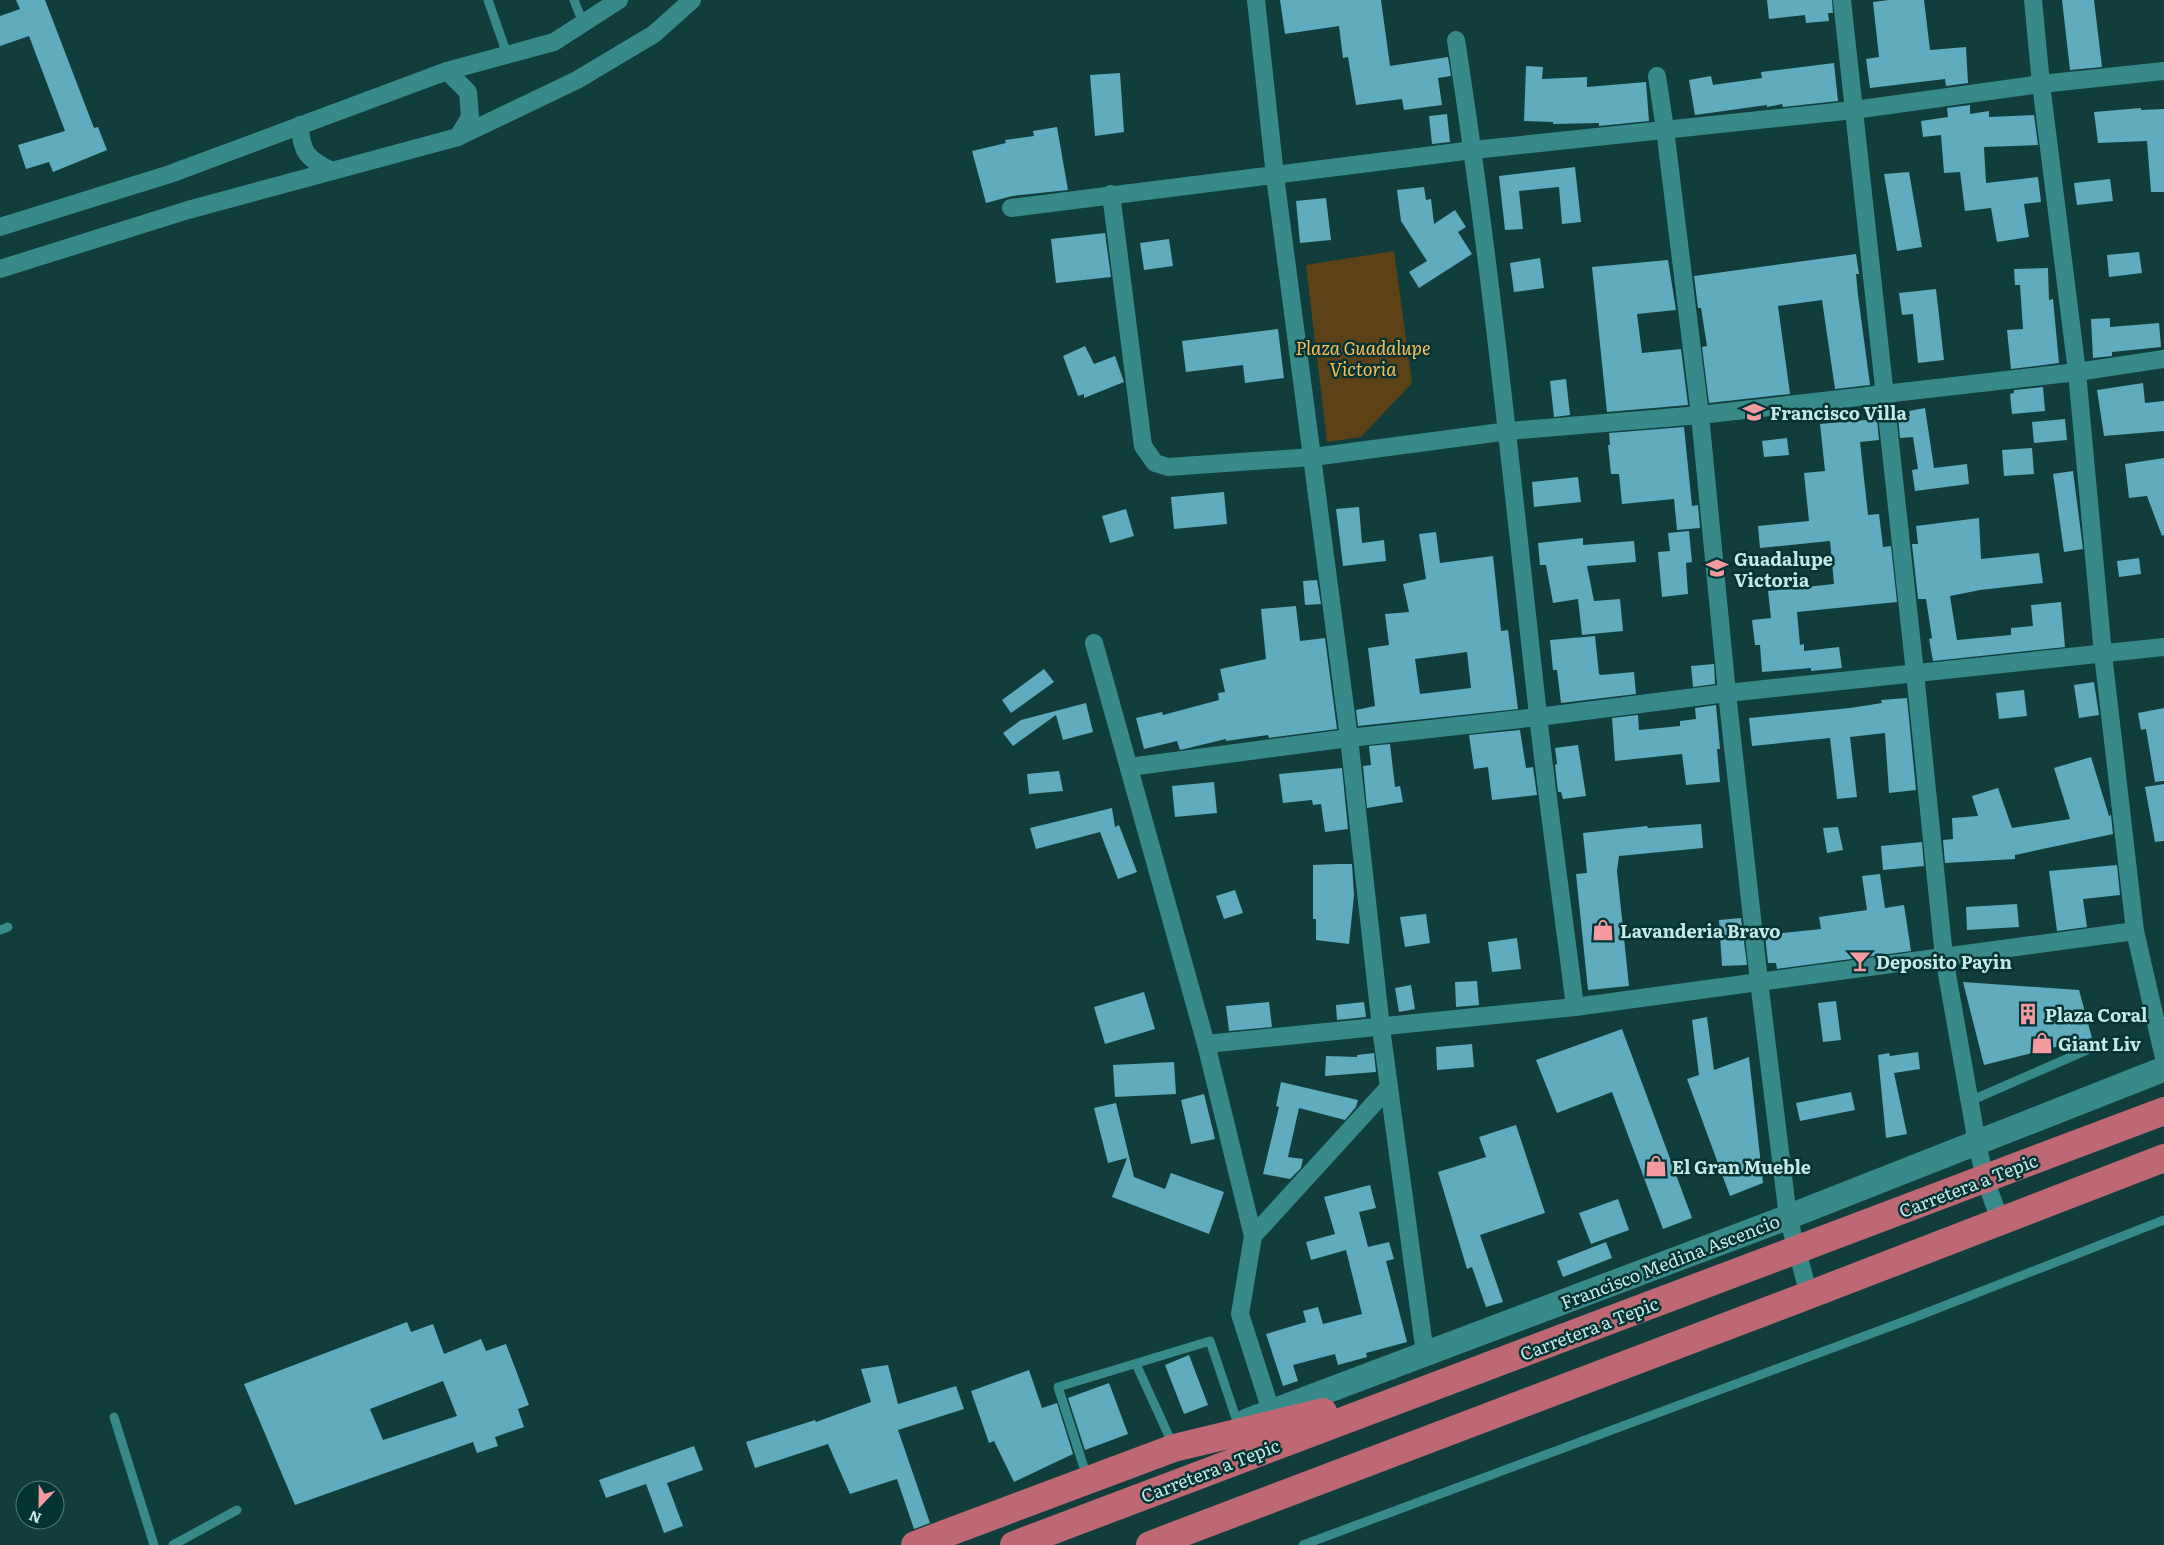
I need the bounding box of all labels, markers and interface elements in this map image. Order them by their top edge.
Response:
park label: Plaza Guadalupe Victoria [1296,334,1430,382]
school or university icon: Francisco Villa [1741,399,1767,425]
place label: Francisco Villa [1770,399,1908,426]
place label: Guadalupe Victoria [1734,545,1833,593]
school or university icon: Guadalupe Victoria [1704,555,1730,581]
shop icon: Lavanderia Bravo [1590,917,1616,943]
place label: Lavanderia Bravo [1620,917,1781,944]
bar icon: Deposito Payin [1847,948,1873,974]
place label: Deposito Payin [1876,948,2012,975]
building icon: Plaza Coral [2015,1001,2041,1027]
place label: Plaza Coral [2045,1001,2148,1028]
shop icon: Giant Liv [2029,1030,2055,1056]
place label: Giant Liv [2058,1030,2142,1057]
street label: Carretera a Tepic [1895,1146,2041,1224]
shop icon: El Gran Mueble [1643,1153,1669,1179]
place label: El Gran Mueble [1672,1153,1811,1180]
street label: Francisco Medina Ascencio [1557,1207,1783,1315]
street label: Carretera a Tepic [1516,1289,1662,1367]
street label: Carretera a Tepic [1137,1431,1283,1509]
north arrow [15,1480,65,1530]
text: N [25,1506,44,1529]

